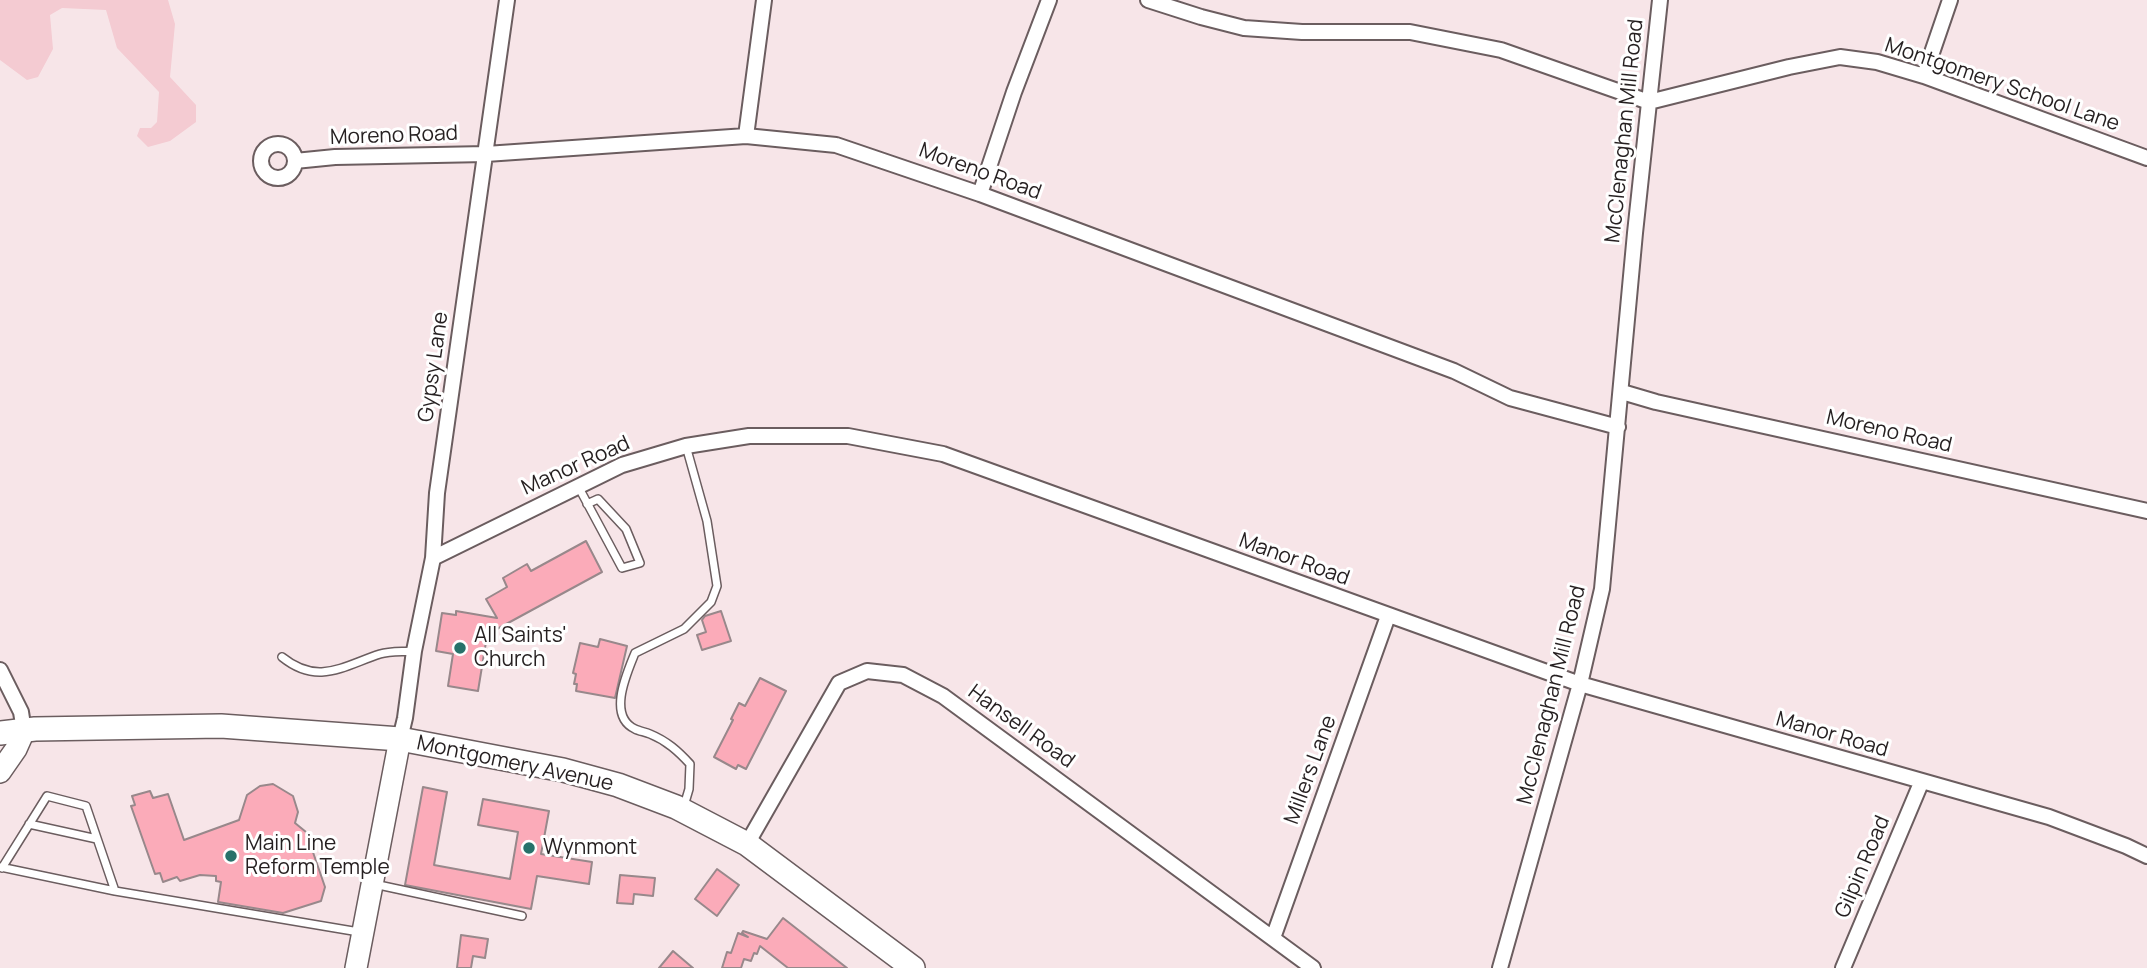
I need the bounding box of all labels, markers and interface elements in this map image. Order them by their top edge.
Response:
street label: McClenaghan Mill Road [1601,18,1649,244]
street label: Montgomery School Lane [1881,33,2123,137]
street label: Moreno Road [330,121,458,151]
street label: Moreno Road [915,138,1045,206]
street label: Gypsy Lane [414,310,454,424]
street label: Moreno Road [1824,405,1954,459]
street label: Manor Road [518,431,634,501]
street label: Manor Road [1235,528,1353,592]
street label: McClenaghan Mill Road [1513,583,1591,807]
place label: All Saints' Church [474,623,567,673]
marker: All Saints' Church [452,640,468,656]
street label: Hansell Road [963,680,1079,774]
street label: Manor Road [1773,707,1891,763]
street label: Millers Lane [1280,712,1342,828]
street label: Montgomery Avenue [414,731,616,797]
street label: Gilpin Road [1830,812,1896,922]
place label: Main Line Reform Temple [245,831,390,881]
place label: Wynmont [543,835,637,861]
marker: Wynmont [521,840,537,856]
marker: Main Line Reform Temple [223,848,239,864]

